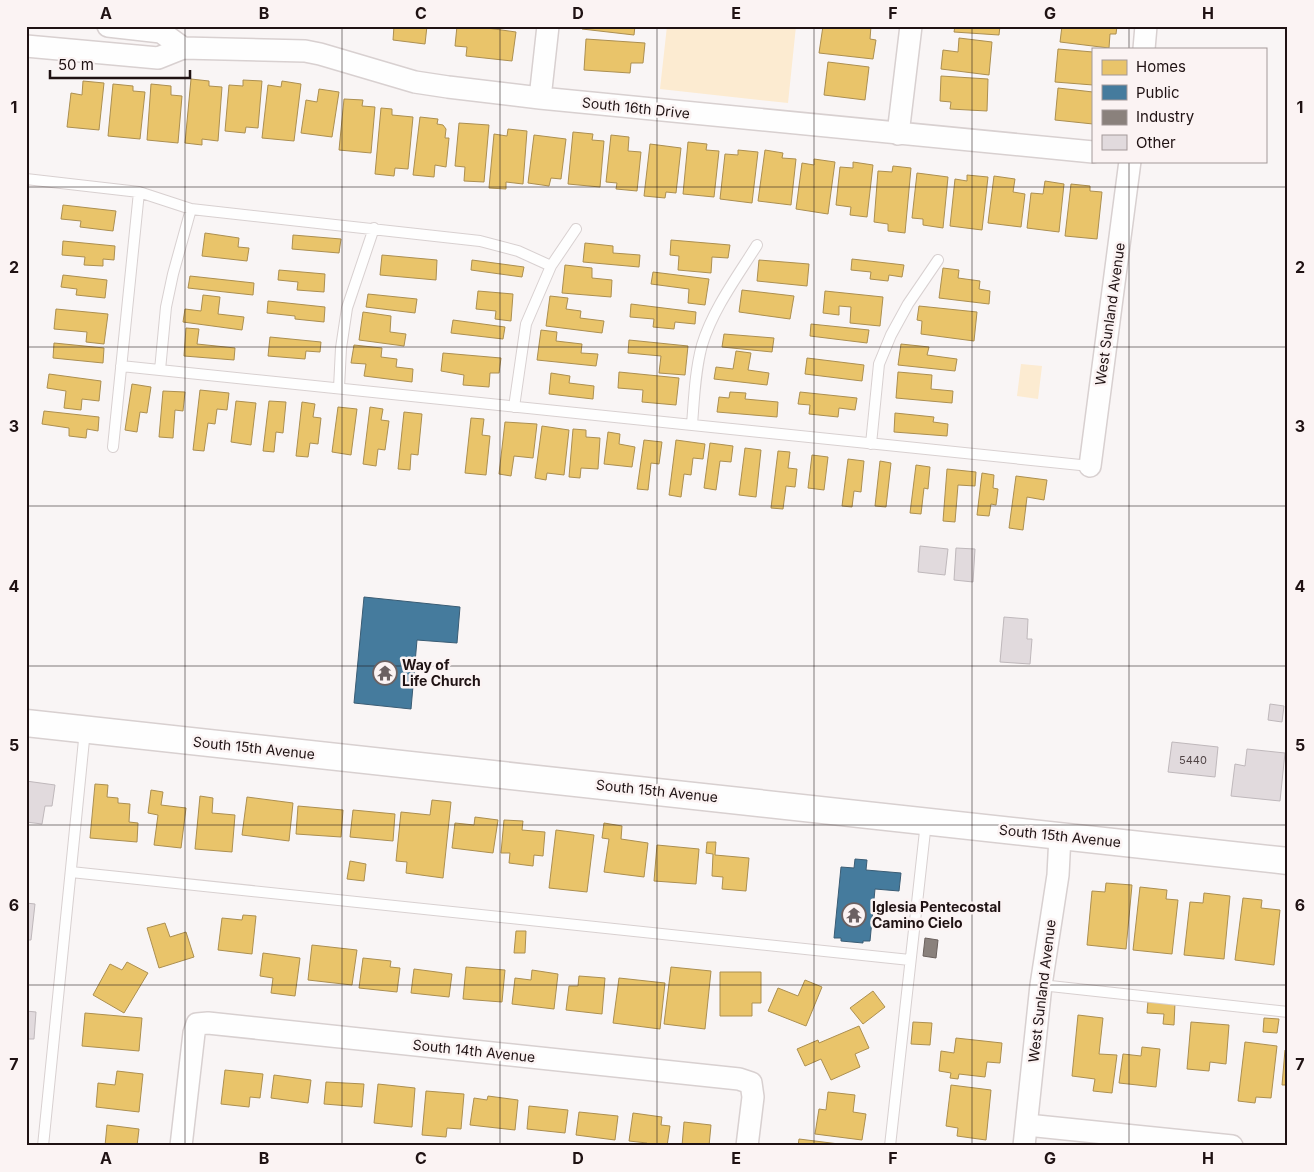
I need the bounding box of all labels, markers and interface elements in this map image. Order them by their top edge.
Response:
text: A [100,3,112,23]
text: B [259,3,269,23]
text: C [415,3,427,23]
text: D [572,3,584,23]
text: E [731,3,741,23]
text: F [888,3,898,23]
text: G [1044,3,1056,23]
text: H [1202,3,1214,23]
scale bar [50,48,190,80]
legend [1092,48,1266,162]
text: 50 m [58,55,94,74]
text: Homes [1136,57,1186,76]
text: Public [1136,83,1179,102]
street label: South 16th Drive [581,93,691,122]
text: 1 [11,97,17,117]
text: 1 [1297,97,1303,117]
text: Industry [1136,107,1195,126]
text: Other [1136,133,1176,152]
street label: West Sunland Avenue [1091,241,1128,386]
text: 2 [9,257,19,277]
text: 2 [1295,257,1305,277]
text: 3 [9,416,19,436]
text: 3 [1295,416,1305,436]
text: 4 [9,576,20,596]
text: 4 [1295,576,1306,596]
place label: Way of Life Church [402,656,481,689]
temple icon: Way of Life Church [372,660,398,686]
street label: South 15th Avenue [192,733,316,762]
text: 5 [9,735,19,755]
text: 5 [1295,735,1305,755]
house number: 5440 [1179,753,1207,767]
street label: South 15th Avenue [595,776,719,805]
street label: South 15th Avenue [998,821,1122,850]
text: 6 [9,895,19,915]
text: 6 [1295,895,1305,915]
place label: Iglesia Pentecostal Camino Cielo [872,898,1001,931]
temple icon: Iglesia Pentecostal Camino Cielo [841,902,867,928]
street label: West Sunland Avenue [1024,918,1059,1063]
street label: South 14th Avenue [412,1036,536,1065]
text: 7 [9,1054,19,1074]
text: 7 [1295,1054,1305,1074]
text: A [100,1148,112,1168]
text: B [259,1148,269,1168]
text: C [415,1148,427,1168]
text: D [572,1148,584,1168]
text: E [731,1148,741,1168]
text: F [888,1148,898,1168]
text: G [1044,1148,1056,1168]
text: H [1202,1148,1214,1168]

